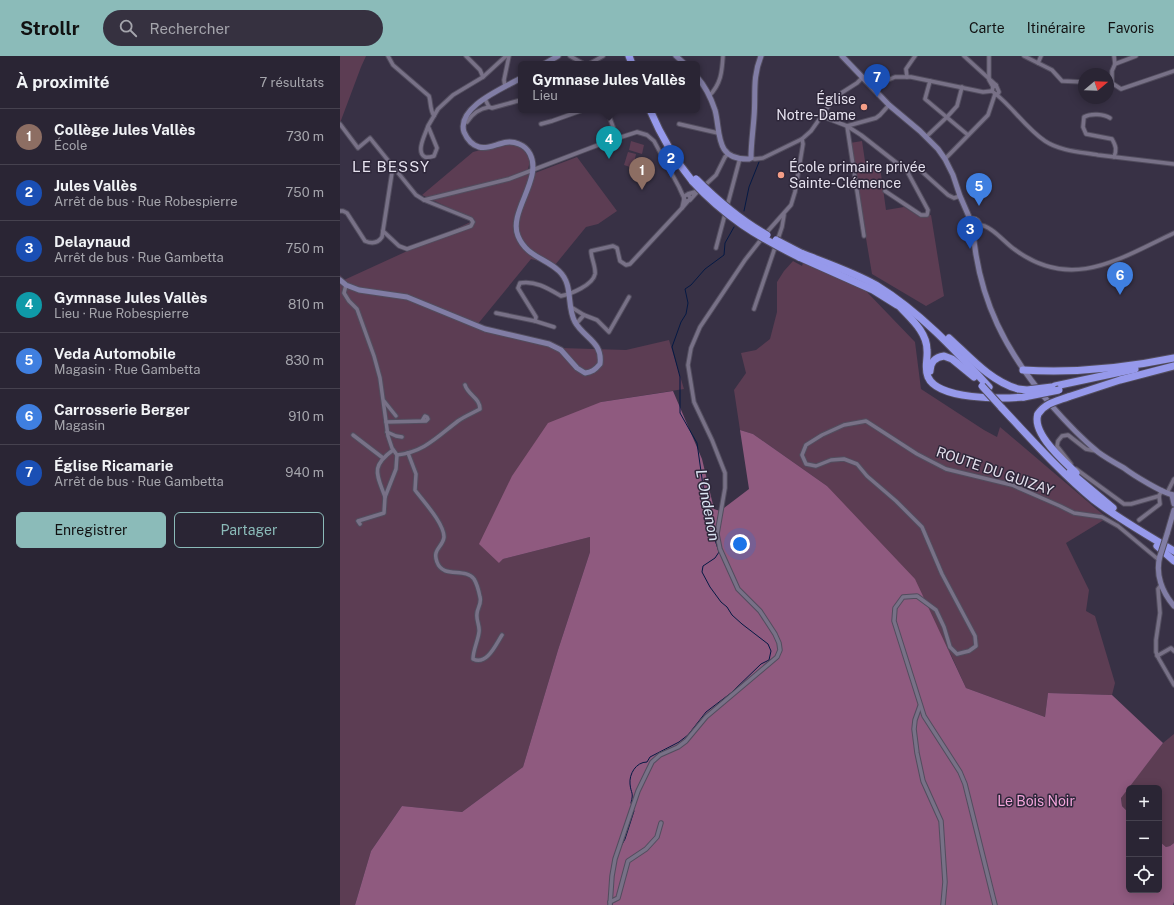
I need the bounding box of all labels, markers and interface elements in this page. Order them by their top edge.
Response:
search box [103,10,383,46]
text: Strollr [20,17,79,39]
icon: search [117,17,139,39]
text: Rechercher [149,20,230,37]
text: Carte [969,20,1005,36]
text: Itinéraire [1027,20,1085,36]
text: Favoris [1107,20,1154,36]
popup [518,61,700,113]
pin: 7 [864,64,890,97]
north arrow [1078,68,1114,104]
text: Gymnase Jules Vallès [532,71,686,88]
text: À proximité [16,72,110,92]
text: 7 résultats [260,75,324,90]
text: Lieu [532,88,558,103]
place label: Église Notre-Dame [776,90,856,123]
marker: Église Notre-Dame [859,102,869,112]
text: Collège Jules Vallès [54,121,195,138]
pin: 4 [596,126,622,159]
text: 1 [26,129,32,144]
text: 730 m [286,129,324,144]
text: École [54,138,87,153]
pin: 2 [658,145,684,178]
pin: 1 [629,157,655,190]
district label: LE BESSY [352,158,430,175]
place label: École primaire privée Sainte-Clémence [789,158,926,191]
marker: École primaire privée Sainte-Clémence [776,170,786,180]
pin: 5 [966,173,992,206]
text: Jules Vallès [54,177,137,194]
text: 2 [25,185,33,200]
text: 750 m [286,185,324,200]
text: Arrêt de bus · Rue Robespierre [54,194,238,209]
pin: 3 [957,216,983,249]
text: Delaynaud [54,233,130,250]
text: 3 [25,241,33,256]
text: 750 m [286,241,324,256]
text: Arrêt de bus · Rue Gambetta [54,250,224,265]
pin: 6 [1107,262,1133,295]
text: Gymnase Jules Vallès [54,289,207,306]
text: 4 [25,297,33,312]
text: 810 m [288,297,324,312]
text: Lieu · Rue Robespierre [54,306,189,321]
text: Veda Automobile [54,345,176,362]
text: 5 [25,353,33,368]
text: 830 m [285,353,324,368]
text: Magasin · Rue Gambetta [54,362,200,377]
text: Carrosserie Berger [54,401,190,418]
text: 6 [25,409,33,424]
text: 910 m [288,409,324,424]
text: Magasin [54,418,105,433]
street label: ROUTE DU GUIZAY [934,443,1056,499]
text: Église Ricamarie [54,457,173,474]
text: 7 [25,465,33,480]
text: 940 m [285,465,324,480]
water label: L'Ondenon [693,468,723,542]
text: Arrêt de bus · Rue Gambetta [54,474,224,489]
button: Enregistrer [16,512,166,548]
button: Partager [174,512,324,548]
your location [730,534,750,554]
map controls [1126,785,1162,893]
button: + [1126,785,1162,821]
park label: Le Bois Noir [997,793,1075,809]
button: − [1126,821,1162,857]
button: locate [1126,857,1162,893]

